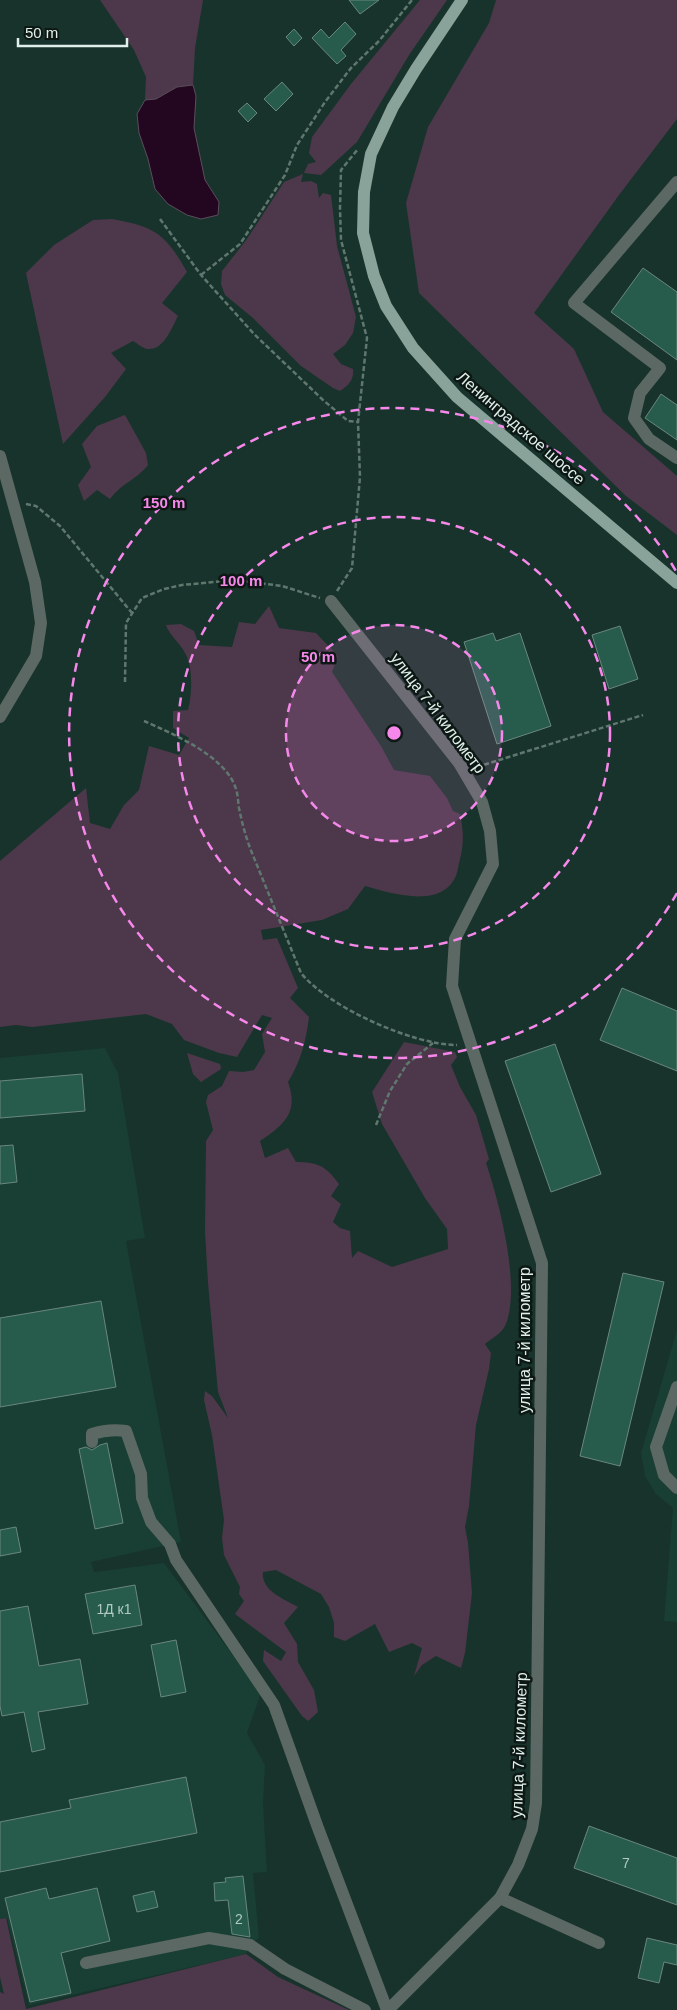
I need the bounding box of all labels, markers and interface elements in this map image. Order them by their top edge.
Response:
scale bar [18,15,126,47]
text: 50 m [25,24,58,41]
street label: Ленинградское шоссе [454,368,588,488]
text: 150 m [143,494,185,511]
text: 100 m [220,572,262,589]
text: 50 m [301,648,335,665]
street label: улица 7-й километр [387,650,489,776]
centre of rings [385,724,403,742]
street label: улица 7-й километр [516,1267,533,1413]
house number: 1Д к1 [96,1601,132,1617]
street label: улица 7-й километр [508,1672,530,1818]
house number: 7 [622,1855,630,1871]
house number: 2 [235,1911,243,1927]

